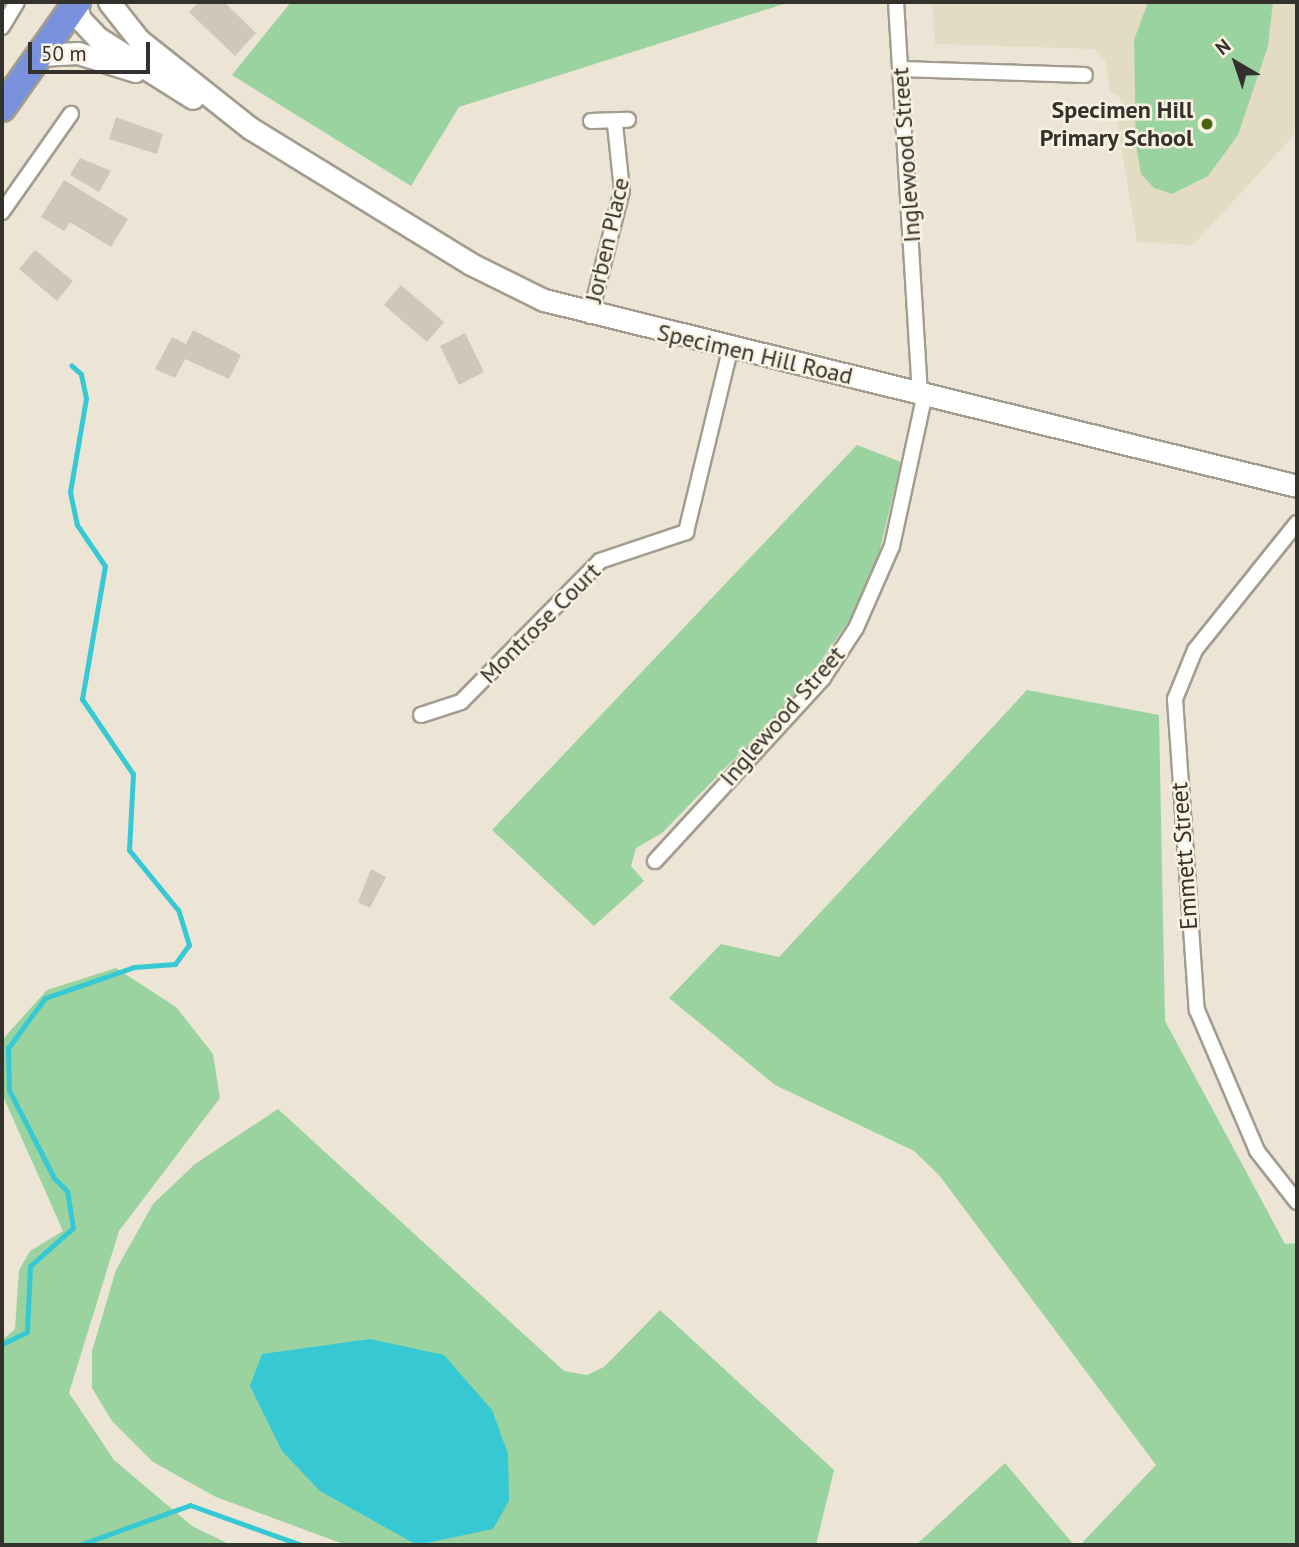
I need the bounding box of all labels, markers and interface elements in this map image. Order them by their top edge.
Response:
scale bar [32,28,154,72]
north arrow [1201,28,1271,98]
text: N [1210,33,1235,60]
text: 50 m [41,40,87,67]
street label: Inglewood Street [886,66,926,244]
place label: Specimen Hill Primary School [1039,96,1193,152]
marker: Specimen Hill Primary School [1199,116,1215,132]
street label: Jorben Place [579,175,635,305]
street label: Specimen Hill Road [654,317,856,391]
street label: Montrose Court [474,557,606,689]
street label: Inglewood Street [714,640,850,792]
street label: Emmett Street [1164,781,1204,931]

